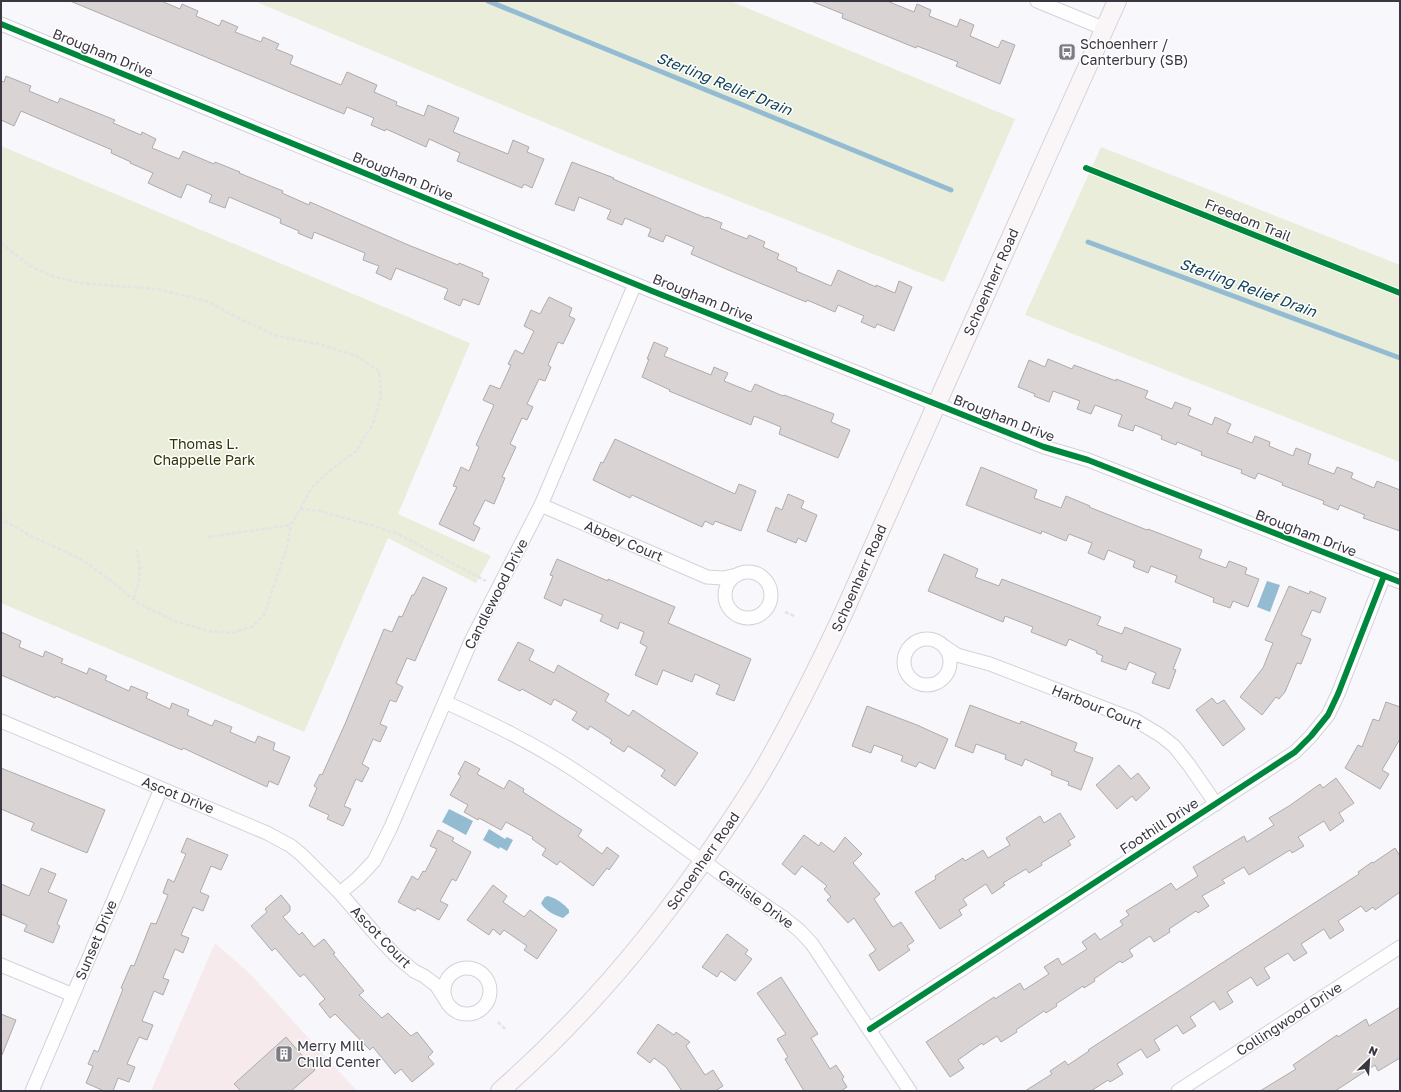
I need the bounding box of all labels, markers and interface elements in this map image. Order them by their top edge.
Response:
street label: Brougham Drive [50,25,156,81]
place label: Schoenherr / Canterbury (SB) [1080,35,1188,68]
bus stop icon: Schoenherr / Canterbury (SB) [1057,42,1077,62]
water label: Sterling Relief Drain [654,48,795,120]
street label: Brougham Drive [350,148,456,204]
street label: Freedom Trail [1203,194,1294,245]
street label: Schoenherr Road [959,225,1022,338]
water label: Sterling Relief Drain [1177,254,1320,321]
street label: Brougham Drive [650,270,756,326]
street label: Brougham Drive [951,390,1057,445]
park label: Thomas L. Chappelle Park [153,435,255,468]
street label: Brougham Drive [1253,505,1359,560]
street label: Abbey Court [582,516,666,565]
street label: Schoenherr Road [827,521,890,634]
street label: Candlewood Drive [460,536,531,652]
street label: Harbour Court [1049,681,1145,732]
street label: Ascot Drive [140,772,217,817]
street label: Foothill Drive [1116,794,1201,857]
street label: Schoenherr Road [662,808,743,913]
street label: Carlisle Drive [715,866,797,932]
street label: Sunset Drive [71,897,120,982]
street label: Ascot Court [348,902,415,971]
street label: Collingwood Drive [1233,978,1345,1059]
place label: Merry Mill Child Center [297,1037,381,1070]
north arrow [1349,1040,1389,1080]
text: N [1367,1043,1380,1058]
building icon: Merry Mill Child Center [274,1044,294,1064]

